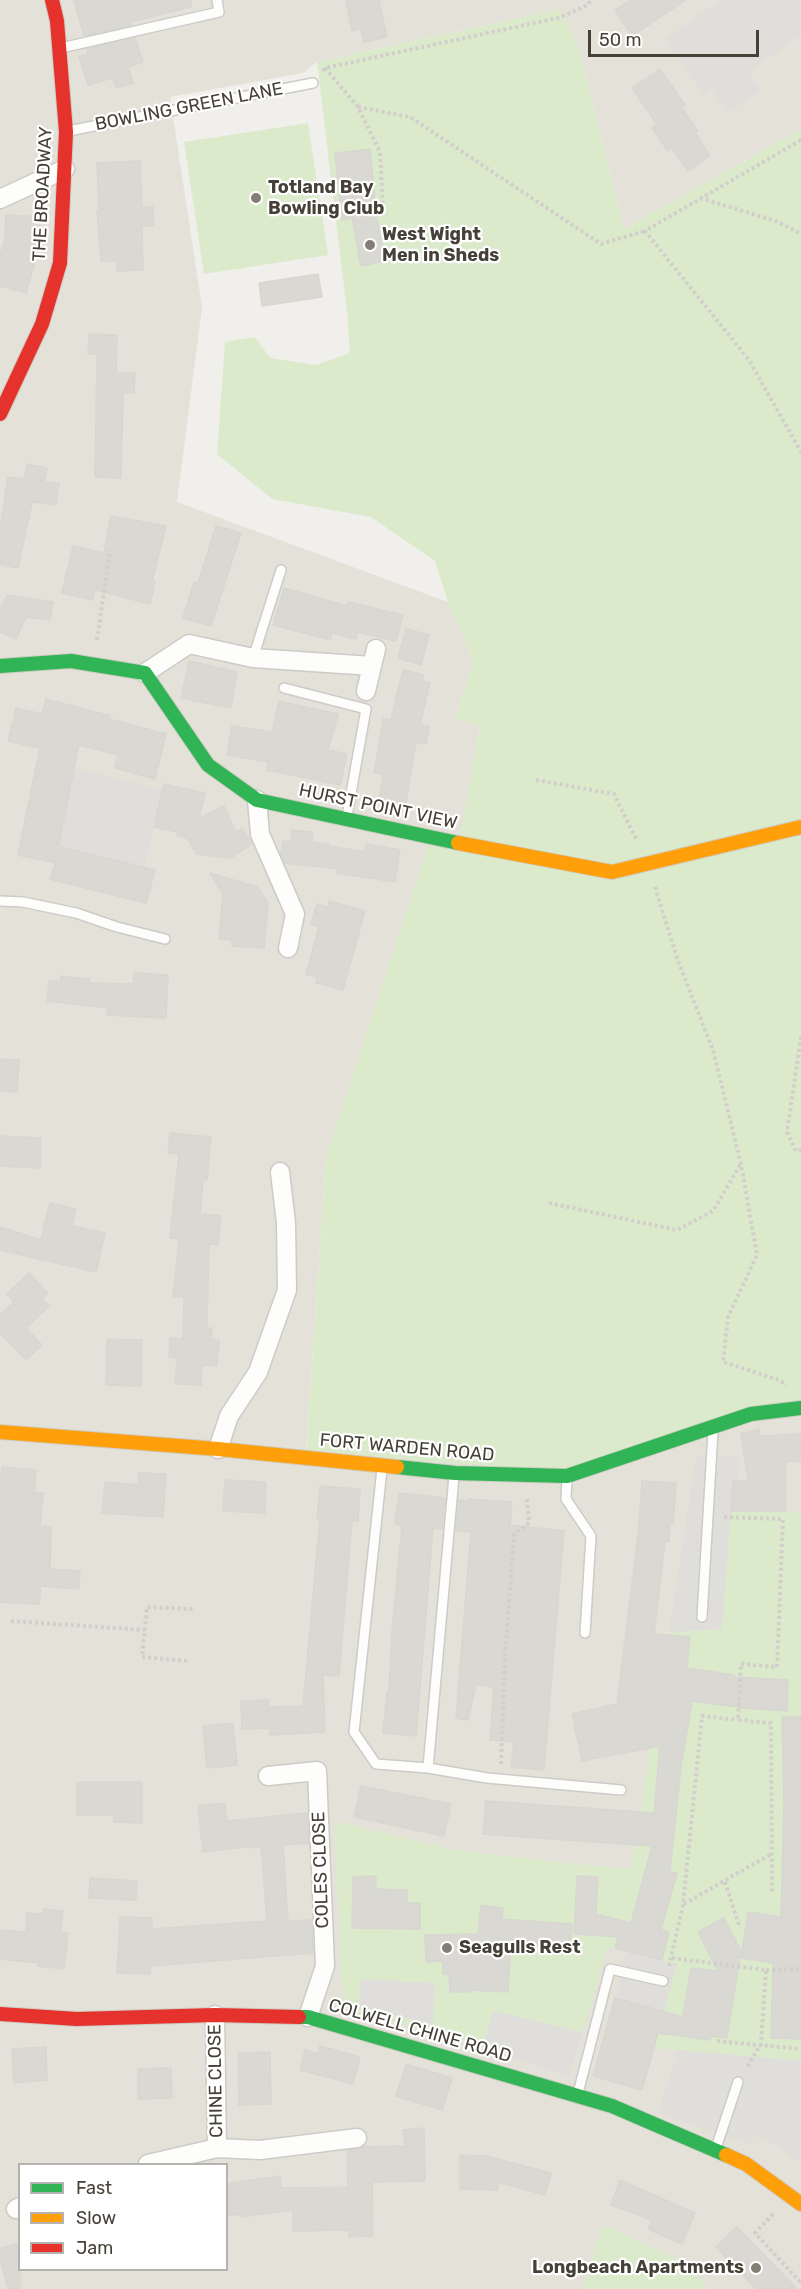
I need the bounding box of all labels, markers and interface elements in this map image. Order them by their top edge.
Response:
scale bar [591,18,762,56]
text: 50 m [599,29,642,51]
street label: BOWLING GREEN LANE [93,78,285,136]
street label: THE BROADWAY [29,126,57,262]
place label: Totland Bay Bowling Club [268,177,384,219]
marker: Totland Bay Bowling Club [249,191,263,205]
place label: West Wight Men in Sheds [382,224,499,266]
marker: West Wight Men in Sheds [363,238,377,252]
street label: HURST POINT VIEW [297,780,459,834]
street label: FORT WARDEN ROAD [319,1430,495,1466]
street label: COLES CLOSE [308,1811,334,1929]
place label: Seagulls Rest [459,1937,581,1959]
marker: Seagulls Rest [440,1941,454,1955]
street label: COLWELL CHINE ROAD [326,1995,514,2067]
street label: CHINE CLOSE [204,2024,228,2138]
legend [18,2163,228,2271]
text: Fast [76,2177,112,2199]
text: Slow [76,2207,116,2229]
text: Jam [76,2237,113,2259]
place label: Longbeach Apartments [532,2257,744,2279]
marker: Longbeach Apartments [749,2261,763,2275]

